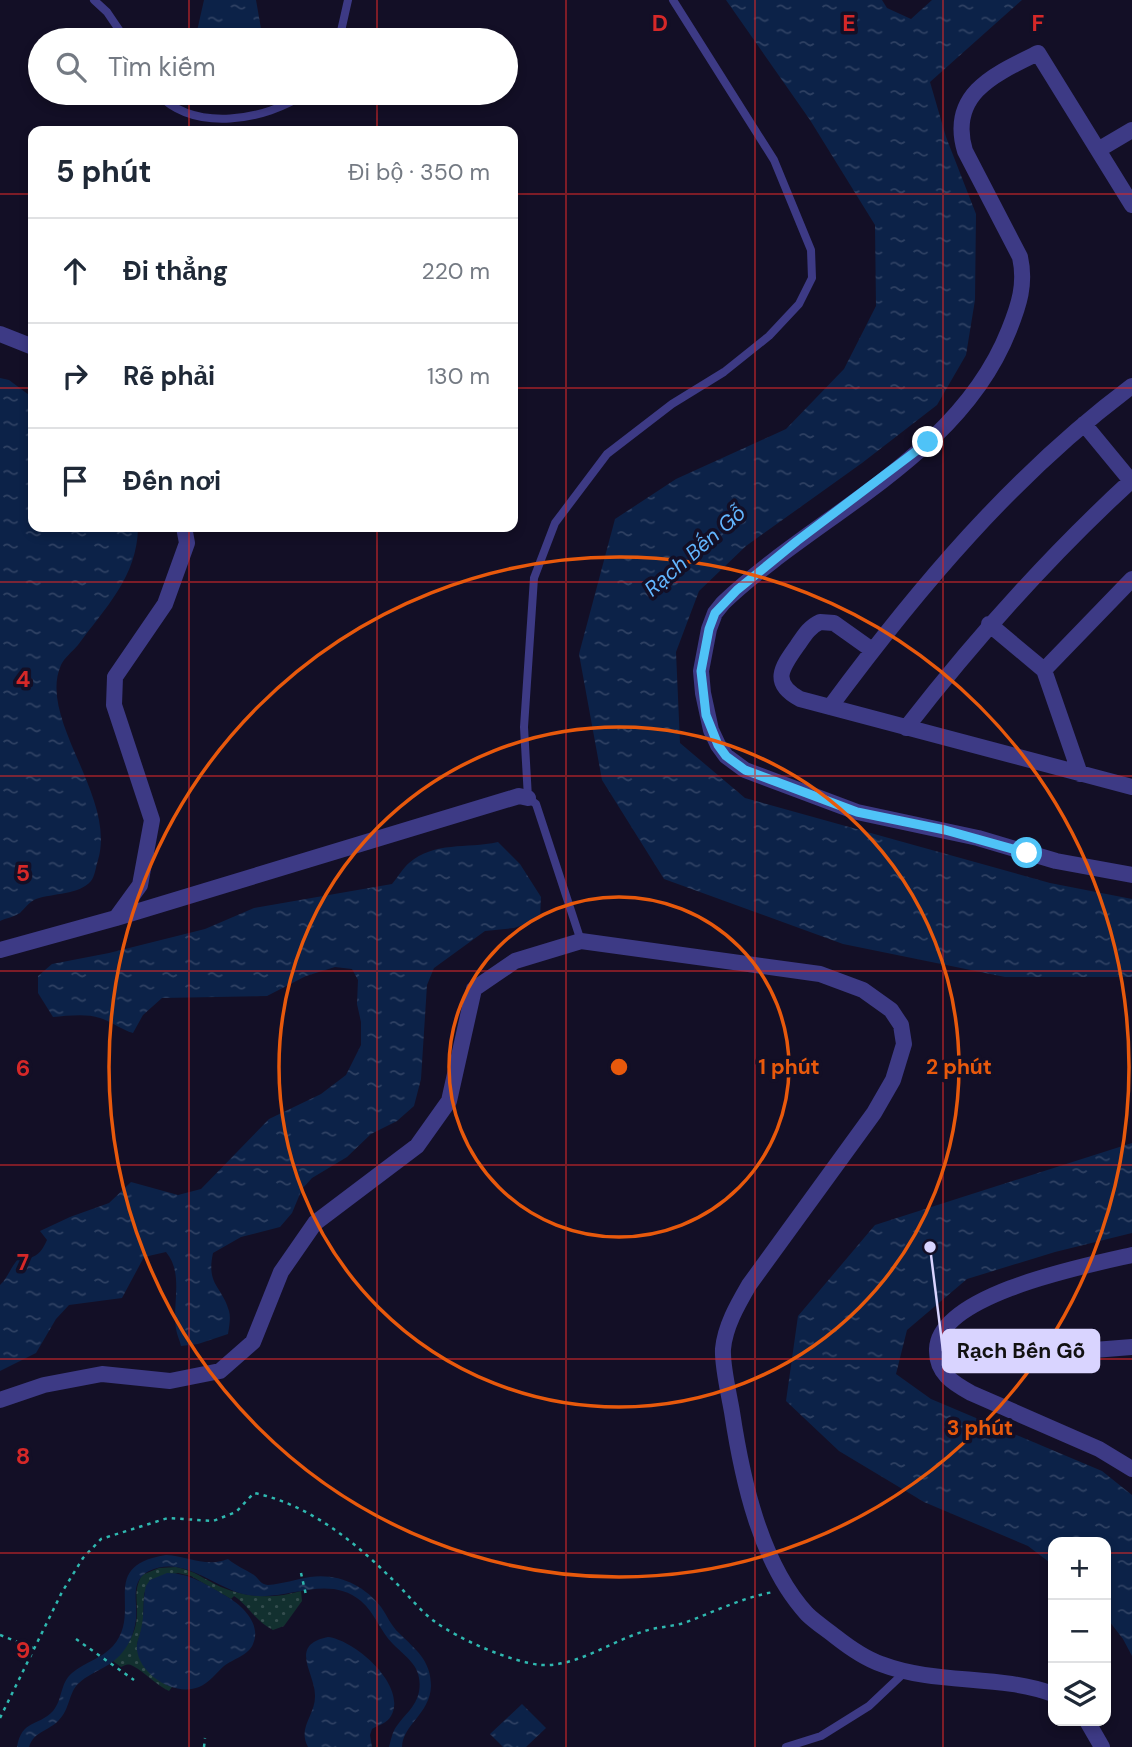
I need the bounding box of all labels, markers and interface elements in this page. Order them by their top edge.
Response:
text: D [652,8,668,38]
text: E [842,8,856,38]
text: F [1032,8,1045,38]
search box [28,28,518,105]
icon: search [52,48,90,86]
text: Tìm kiếm [108,50,216,84]
text: 5 phút [56,152,151,191]
text: Đi bộ · 350 m [348,157,490,187]
icon: ahead [56,252,94,290]
text: Đi thẳng [123,254,228,288]
text: 220 m [421,256,490,286]
icon: right [56,357,94,395]
text: Rẽ phải [123,359,215,393]
text: 130 m [427,361,490,391]
route end [912,426,943,457]
icon: arrive [56,462,94,500]
text: Đến nơi [123,464,221,498]
water label: Rạch Bến Gỗ [639,499,751,603]
text: 4 [16,664,31,694]
route start [1011,837,1042,868]
text: 5 [16,858,30,888]
text: 6 [16,1053,30,1083]
text: 1 phút [758,1053,820,1081]
text: 2 phút [926,1053,992,1081]
centre of rings [607,1055,631,1079]
text: 7 [17,1247,29,1277]
callout: Rạch Bến Gỗ [943,1330,1099,1372]
text: Rạch Bến Gỗ [957,1337,1085,1365]
text: 3 phút [947,1414,1013,1442]
text: 8 [16,1441,30,1471]
map controls [1048,1537,1111,1726]
button: + [1048,1537,1111,1600]
button: − [1048,1600,1111,1663]
text: 9 [16,1635,30,1665]
button: layers [1048,1663,1111,1726]

